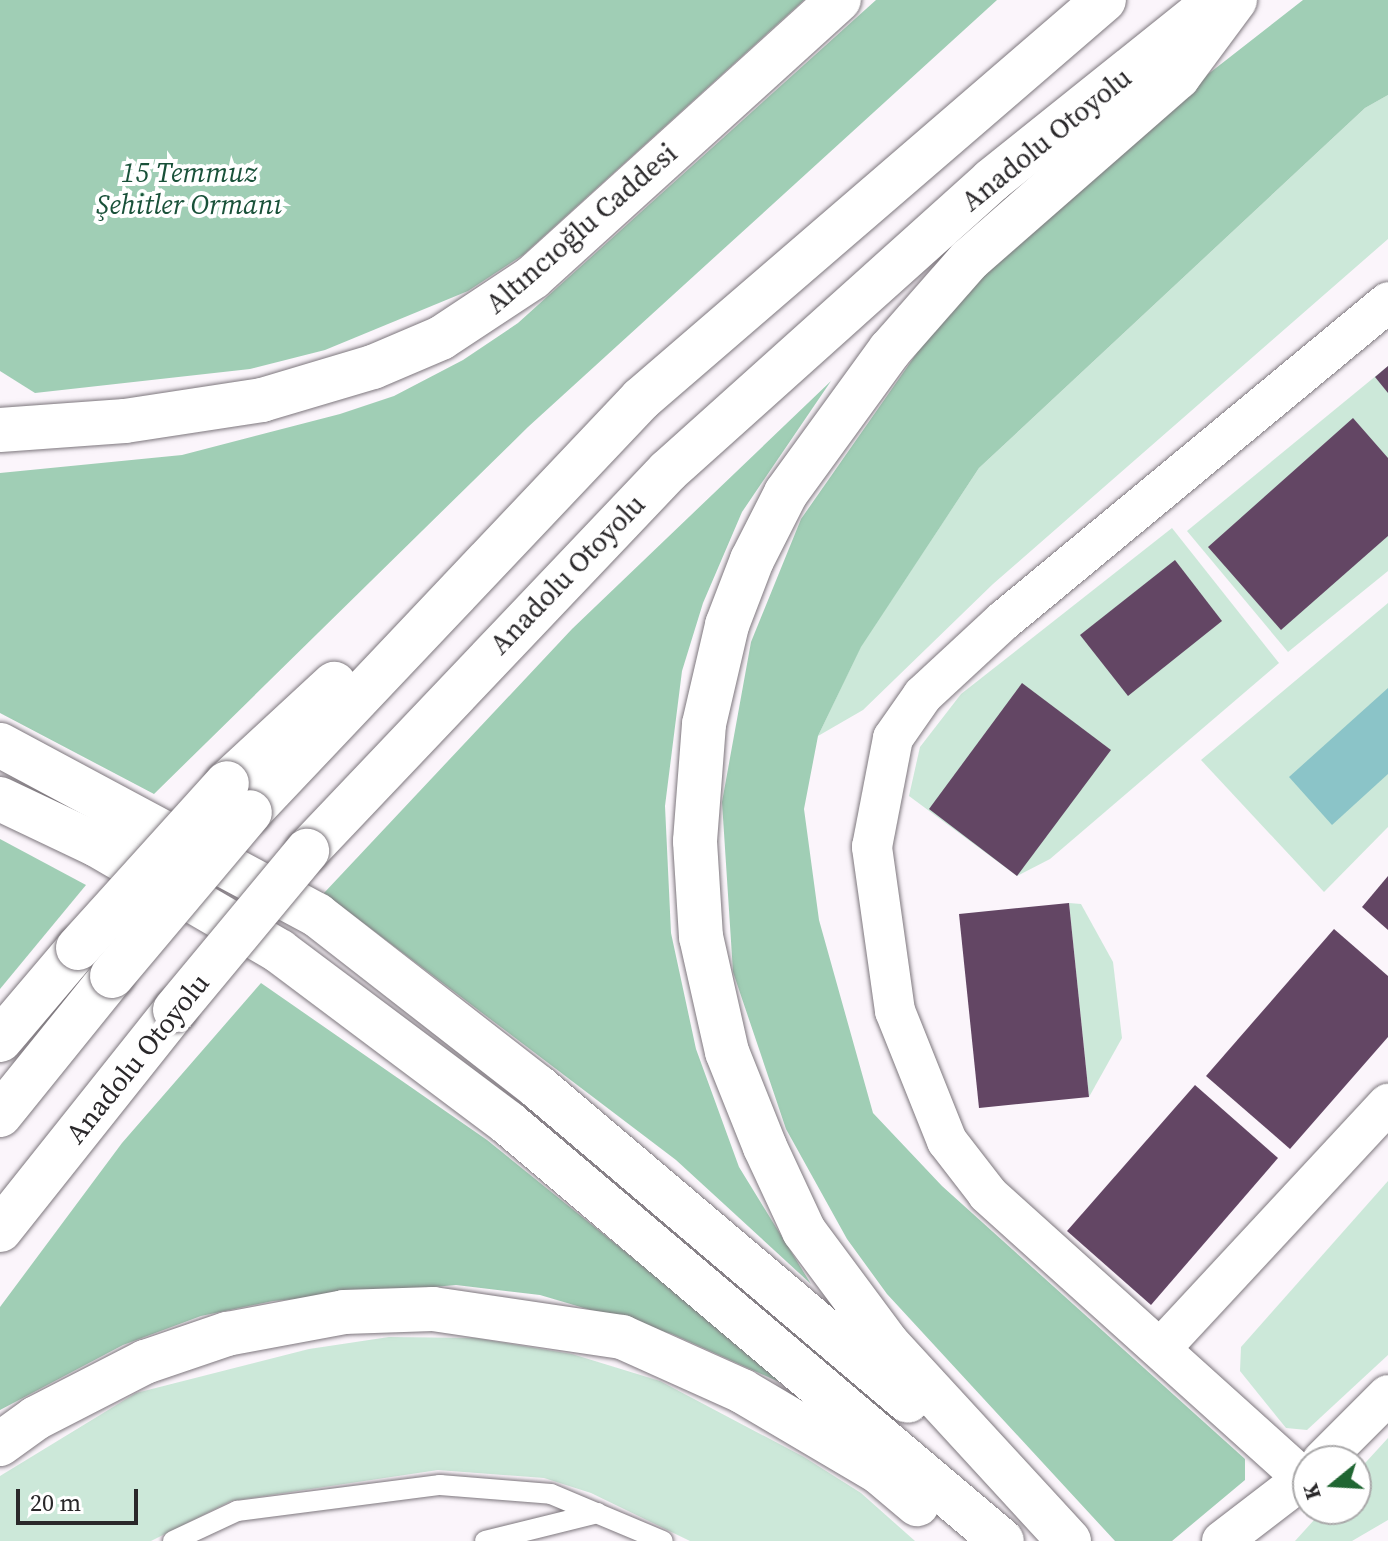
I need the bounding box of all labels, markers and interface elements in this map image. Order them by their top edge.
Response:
street label: Anadolu Otoyolu [954,60,1138,218]
street label: Altıncıoğlu Caddesi [479,136,683,320]
park label: 15 Temmuz Şehitler Ormanı [96,155,282,221]
street label: Anadolu Otoyolu [482,487,652,661]
street label: Anadolu Otoyolu [58,966,216,1150]
north arrow [1292,1445,1372,1525]
scale bar [20,1473,142,1523]
text: K [1294,1480,1328,1504]
text: 20 m [30,1486,81,1519]

